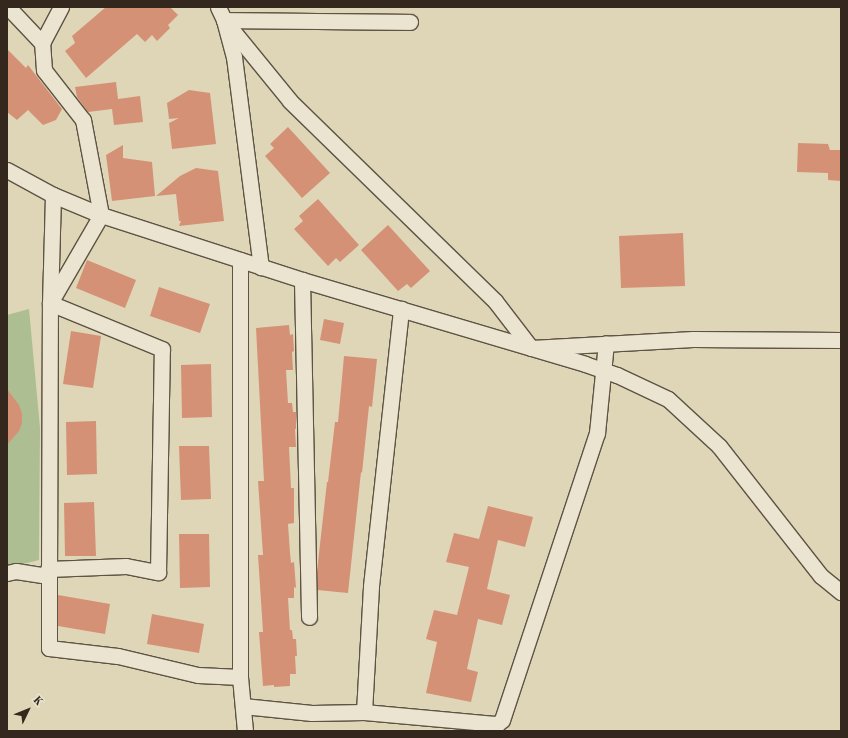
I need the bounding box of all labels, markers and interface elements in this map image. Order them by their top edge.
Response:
north arrow [8,690,48,730]
text: K [30,695,44,708]

